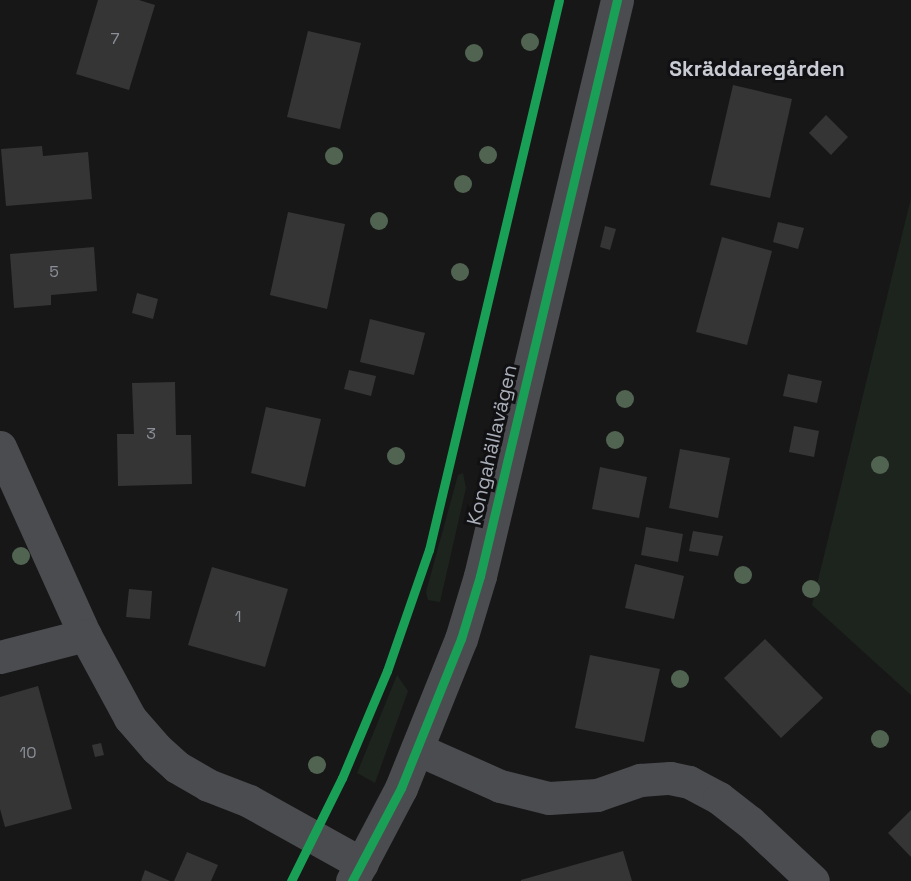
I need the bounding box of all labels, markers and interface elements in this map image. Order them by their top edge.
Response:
house number: 7 [110,29,120,49]
district label: Skräddaregården [669,56,845,82]
house number: 5 [49,262,59,282]
street label: Kongahällavägen [462,362,522,528]
house number: 3 [146,424,156,444]
house number: 1 [235,607,241,627]
house number: 10 [20,743,36,763]

